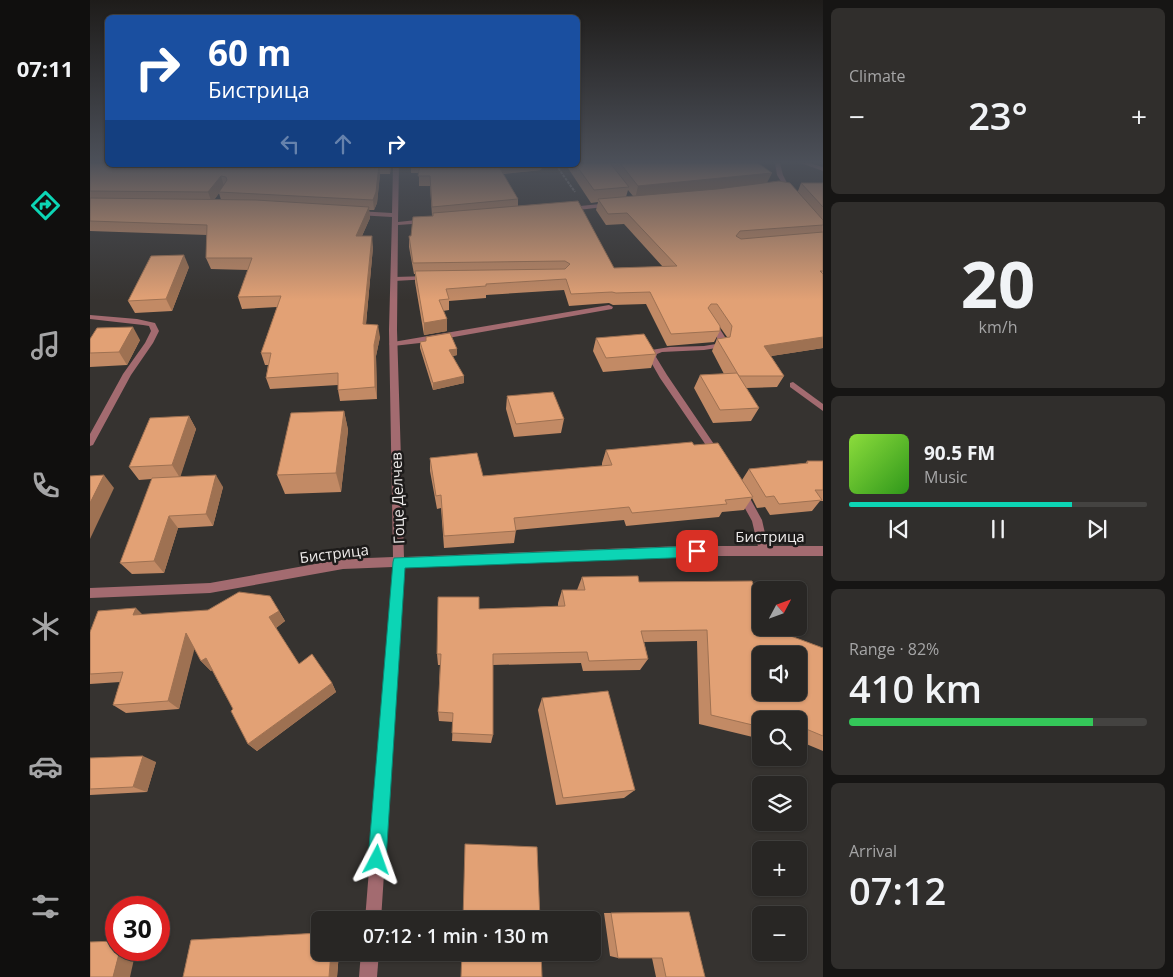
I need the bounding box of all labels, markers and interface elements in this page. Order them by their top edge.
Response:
text: 60 m [208,29,291,76]
icon: right [125,35,190,100]
text: 07:11 [17,53,73,83]
text: Climate [849,65,906,87]
text: Бистрица [208,74,310,104]
text: 23° [968,89,1028,141]
text: − [849,97,865,135]
text: + [1131,97,1147,135]
icon: left [276,130,304,158]
icon: ahead [329,130,357,158]
icon: right [382,130,410,158]
icon: directions [28,188,63,223]
text: 20 [961,239,1035,327]
text: km/h [979,316,1017,338]
icon: music [28,328,63,363]
text: 90.5 FM [924,440,995,466]
street label: Гоце Делчев [385,452,409,544]
text: Music [924,466,968,488]
icon: phone [28,468,63,503]
icon: previous [885,515,913,543]
icon: pause [984,515,1012,543]
icon: next [1083,515,1111,543]
street label: Бистрица [735,526,805,546]
pin [676,530,718,572]
icon: arrive [683,537,711,565]
street label: Бистрица [298,539,370,567]
north arrow [752,581,808,636]
map controls [752,581,807,961]
icon: climate [28,609,63,644]
text: Range · 82% [849,638,939,660]
button: sound [752,646,807,701]
text: 410 km [849,662,982,714]
button: search [752,711,807,766]
icon: car [28,749,63,784]
button: layers [752,776,807,831]
position arrow [350,833,402,885]
text: Arrival [849,840,897,862]
button: + [752,841,807,896]
text: 07:12 [849,864,946,916]
icon: filters [28,889,63,924]
speed limit sign: 30 [105,896,170,961]
button: − [752,906,807,961]
text: 07:12 · 1 min · 130 m [363,923,549,949]

